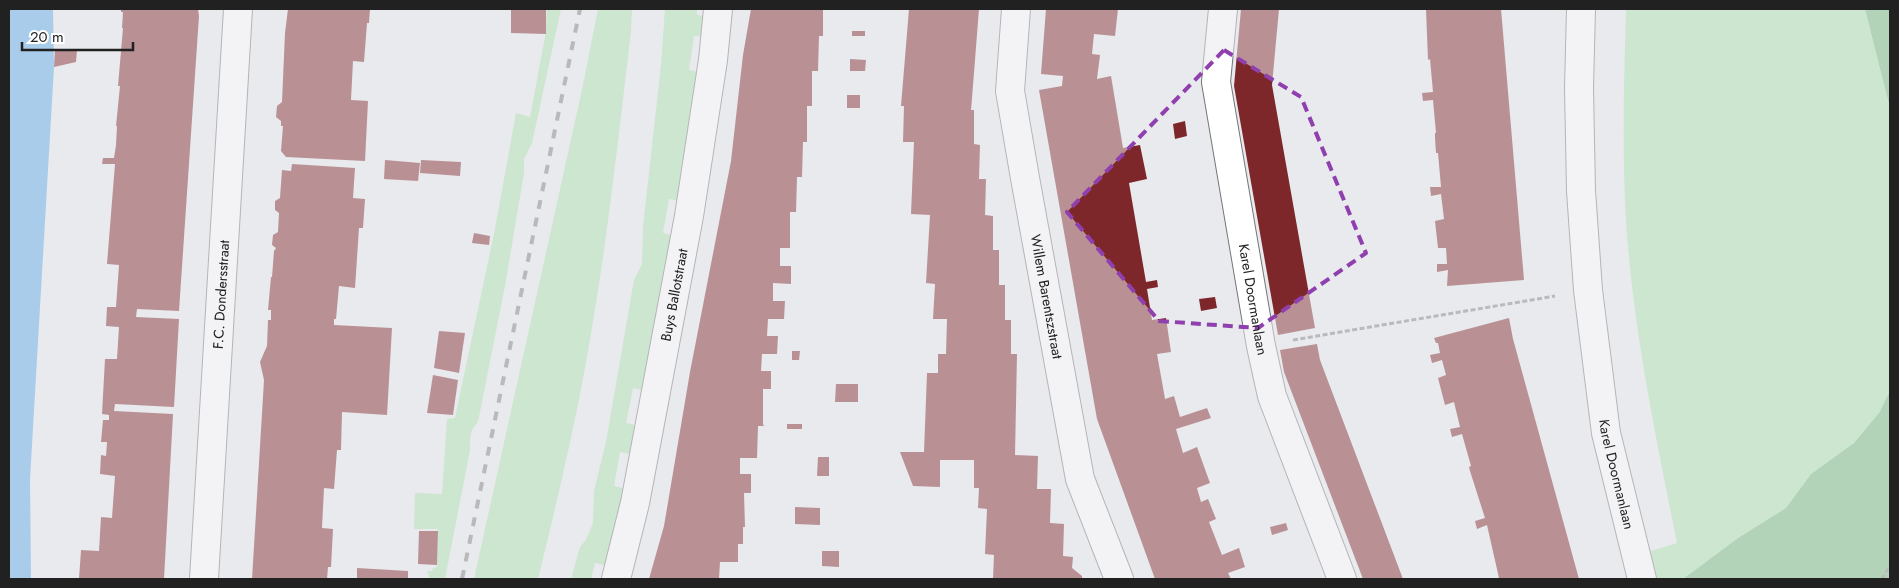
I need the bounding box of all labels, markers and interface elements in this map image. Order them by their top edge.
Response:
scale bar [22,20,134,52]
text: 20 m [30,26,64,48]
street label: Willem Barentszstraat [1025,233,1068,361]
street label: F.C. Dondersstraat [208,239,234,349]
street label: Karel Doormanlaan [1234,242,1273,357]
street label: Buys Ballotstraat [656,246,693,343]
street label: Karel Doormanlaan [1594,418,1639,531]

